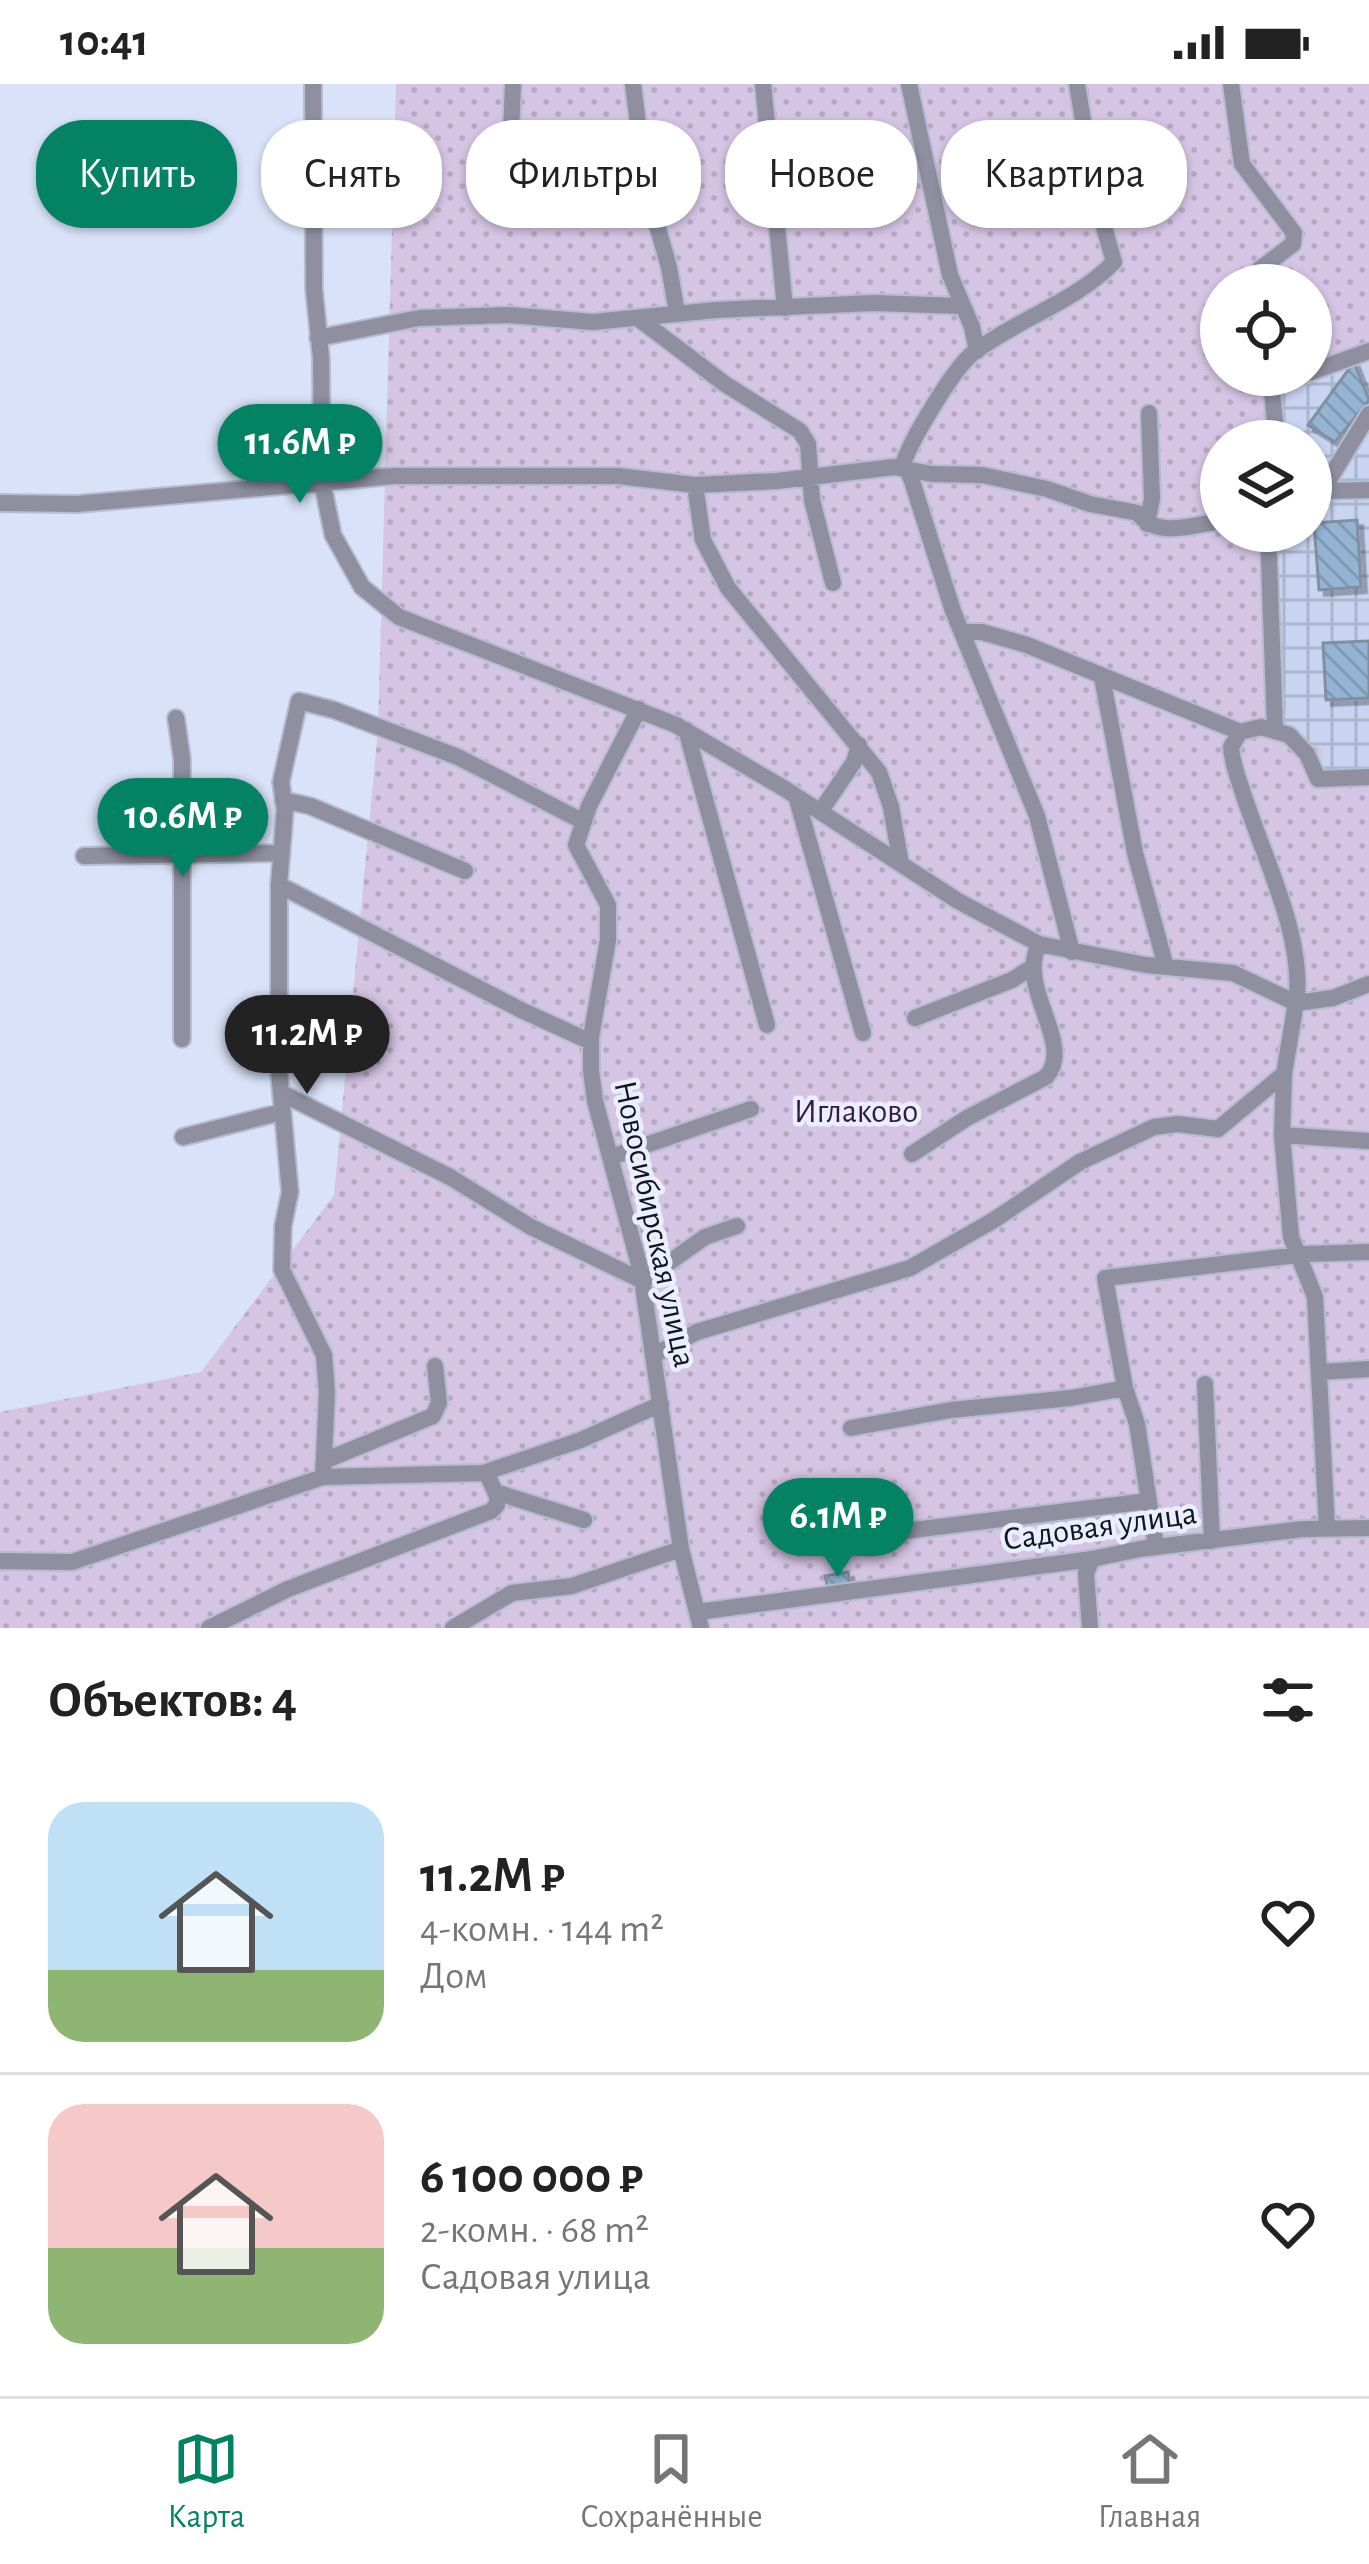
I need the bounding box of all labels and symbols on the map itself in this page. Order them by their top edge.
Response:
pin: 11.6M ₽ [189,404,411,506]
pin: 10.6M ₽ [72,778,294,880]
pin: 11.2M ₽ [196,995,418,1097]
street label: Новосибирская улица [608,1078,700,1370]
park label: Иглаково [794,1096,918,1129]
pin: 6.1M ₽ [740,1478,936,1580]
street label: Садовая улица [1001,1497,1199,1557]

